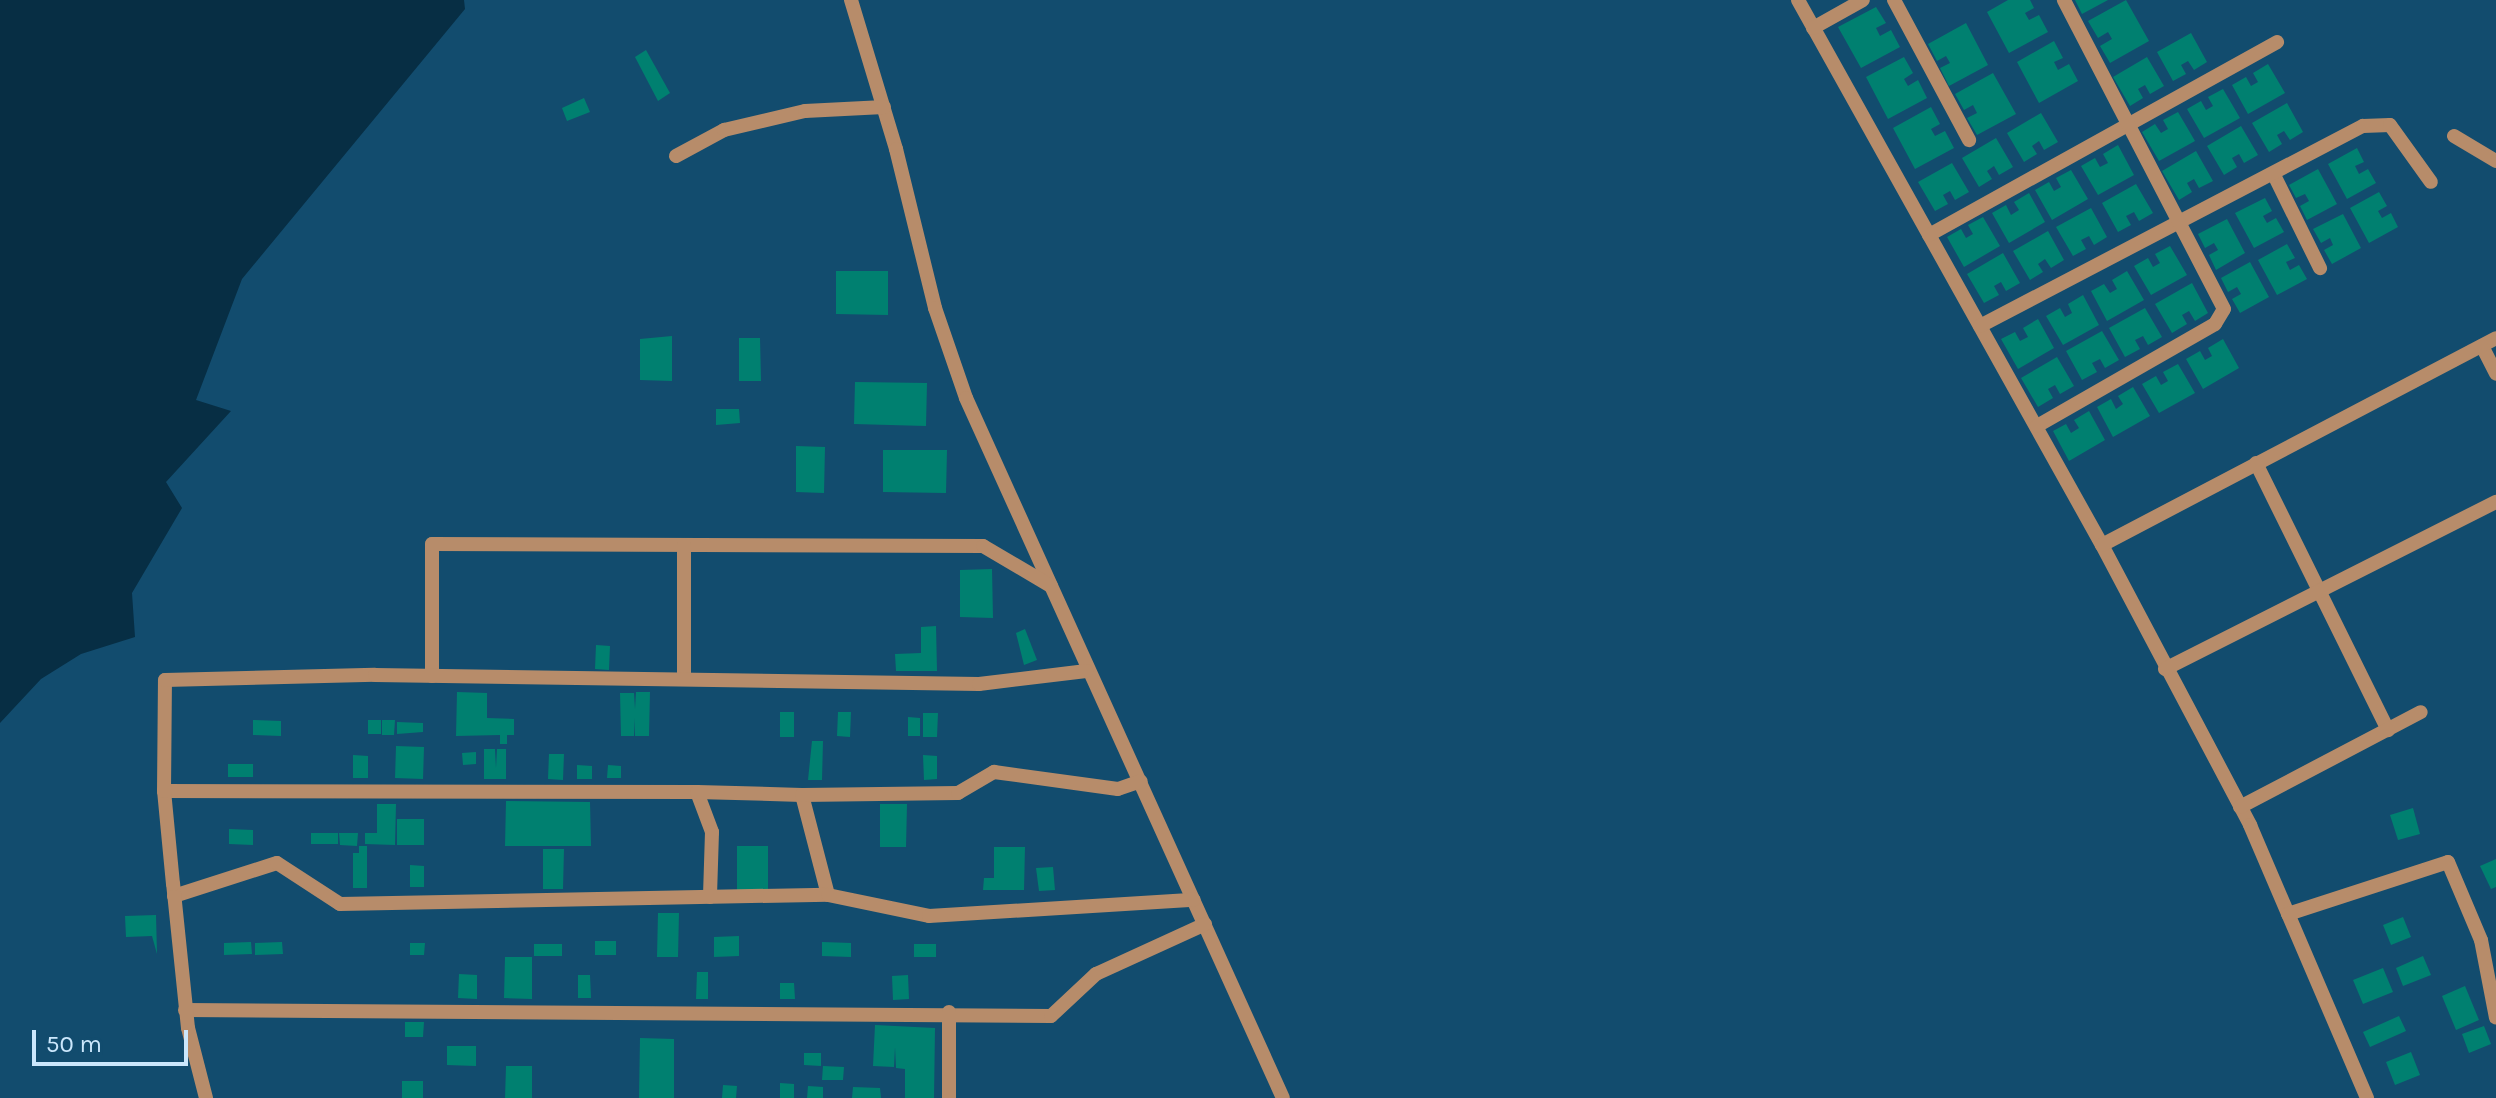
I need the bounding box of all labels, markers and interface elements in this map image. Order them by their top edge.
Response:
scale bar [36,1014,192,1064]
text: 50 m [46,1030,102,1058]

